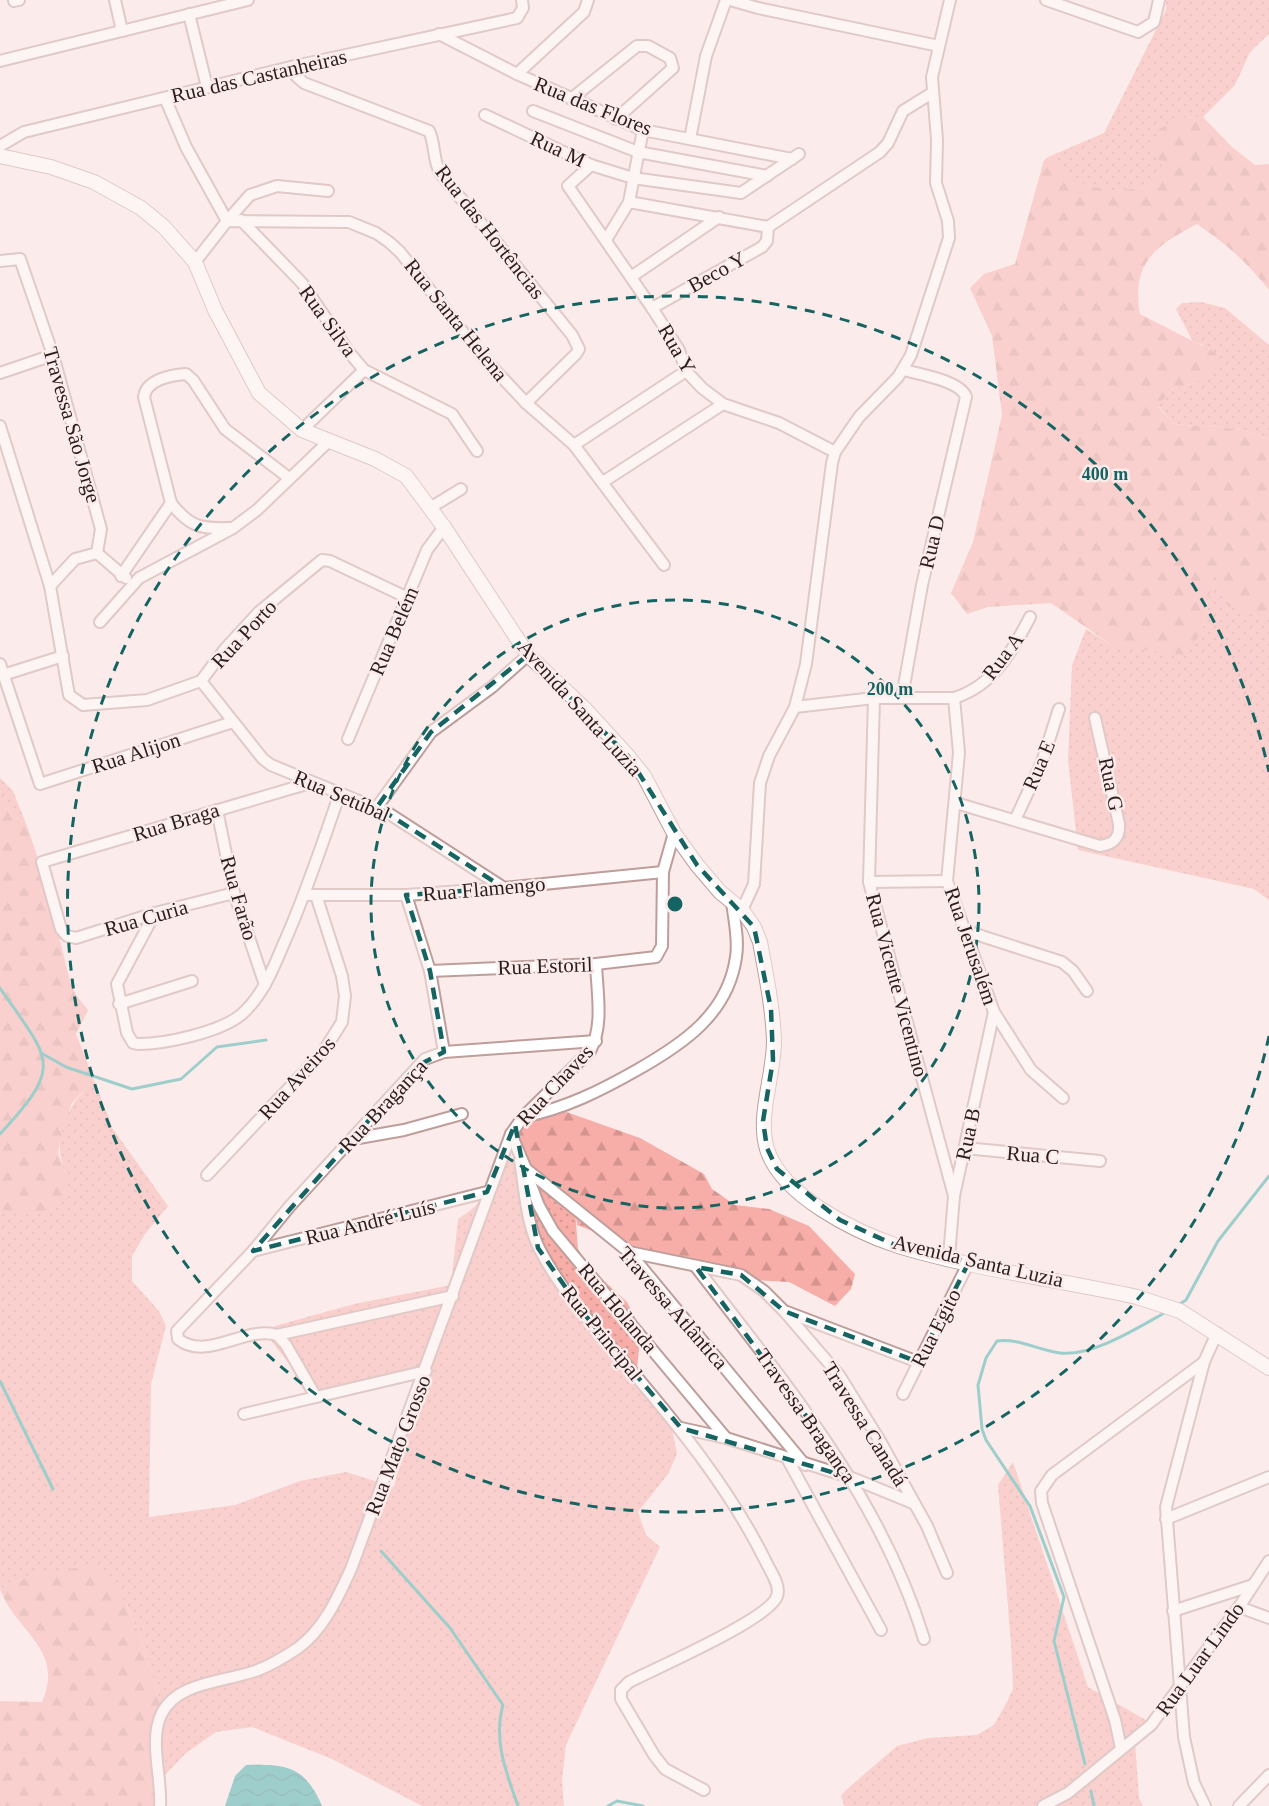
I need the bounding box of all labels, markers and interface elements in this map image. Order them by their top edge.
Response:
street label: Rua das Castanheiras [169,44,349,108]
street label: Rua das Flores [531,71,655,141]
street label: Rua M [527,126,590,172]
street label: Rua das Hortências [430,160,550,304]
street label: Beco Y [684,246,750,298]
street label: Rua Santa Helena [399,254,513,387]
street label: Rua Silva [294,281,362,362]
street label: Rua Y [653,320,701,378]
street label: Travessa São Jorge [38,344,106,506]
text: 400 m [1082,464,1128,484]
street label: Rua D [914,513,950,571]
street label: Rua Belém [365,583,423,679]
street label: Rua Porto [206,595,282,673]
street label: Rua A [977,627,1029,684]
street label: Avenida Santa Luzia [513,635,648,781]
text: 200 m [867,679,913,699]
street label: Rua Alijon [89,727,184,779]
street label: Rua E [1018,736,1060,794]
street label: Rua G [1094,755,1128,813]
street label: Rua Setúbal [290,765,394,827]
street label: Rua Braga [130,797,223,847]
street label: Rua Farão [215,853,263,943]
street label: Rua Flamengo [422,872,546,906]
street label: Rua Jerusalém [940,884,1002,1008]
street label: Rua Vicente Vicentino [861,891,933,1079]
street label: Rua Curia [101,894,191,941]
centre of rings [665,894,685,914]
street label: Rua Estoril [497,952,593,980]
street label: Rua Aveiros [254,1032,340,1124]
street label: Rua Chaves [512,1040,598,1130]
street label: Rua Bragança [334,1054,433,1157]
street label: Rua B [951,1106,985,1162]
street label: Rua C [1006,1141,1060,1169]
street label: Rua André Luís [303,1194,437,1250]
street label: Avenida Santa Luzia [890,1230,1066,1292]
street label: Travessa Atlântica [613,1242,733,1375]
street label: Rua Holanda [573,1258,663,1358]
street label: Rua Principal [557,1281,648,1385]
street label: Rua Egito [906,1285,966,1371]
street label: Travessa Bragança [751,1344,862,1488]
street label: Travessa Canadá [817,1357,913,1491]
street label: Rua Mato Grosso [360,1372,436,1518]
street label: Rua Luar Lindo [1151,1598,1249,1720]

